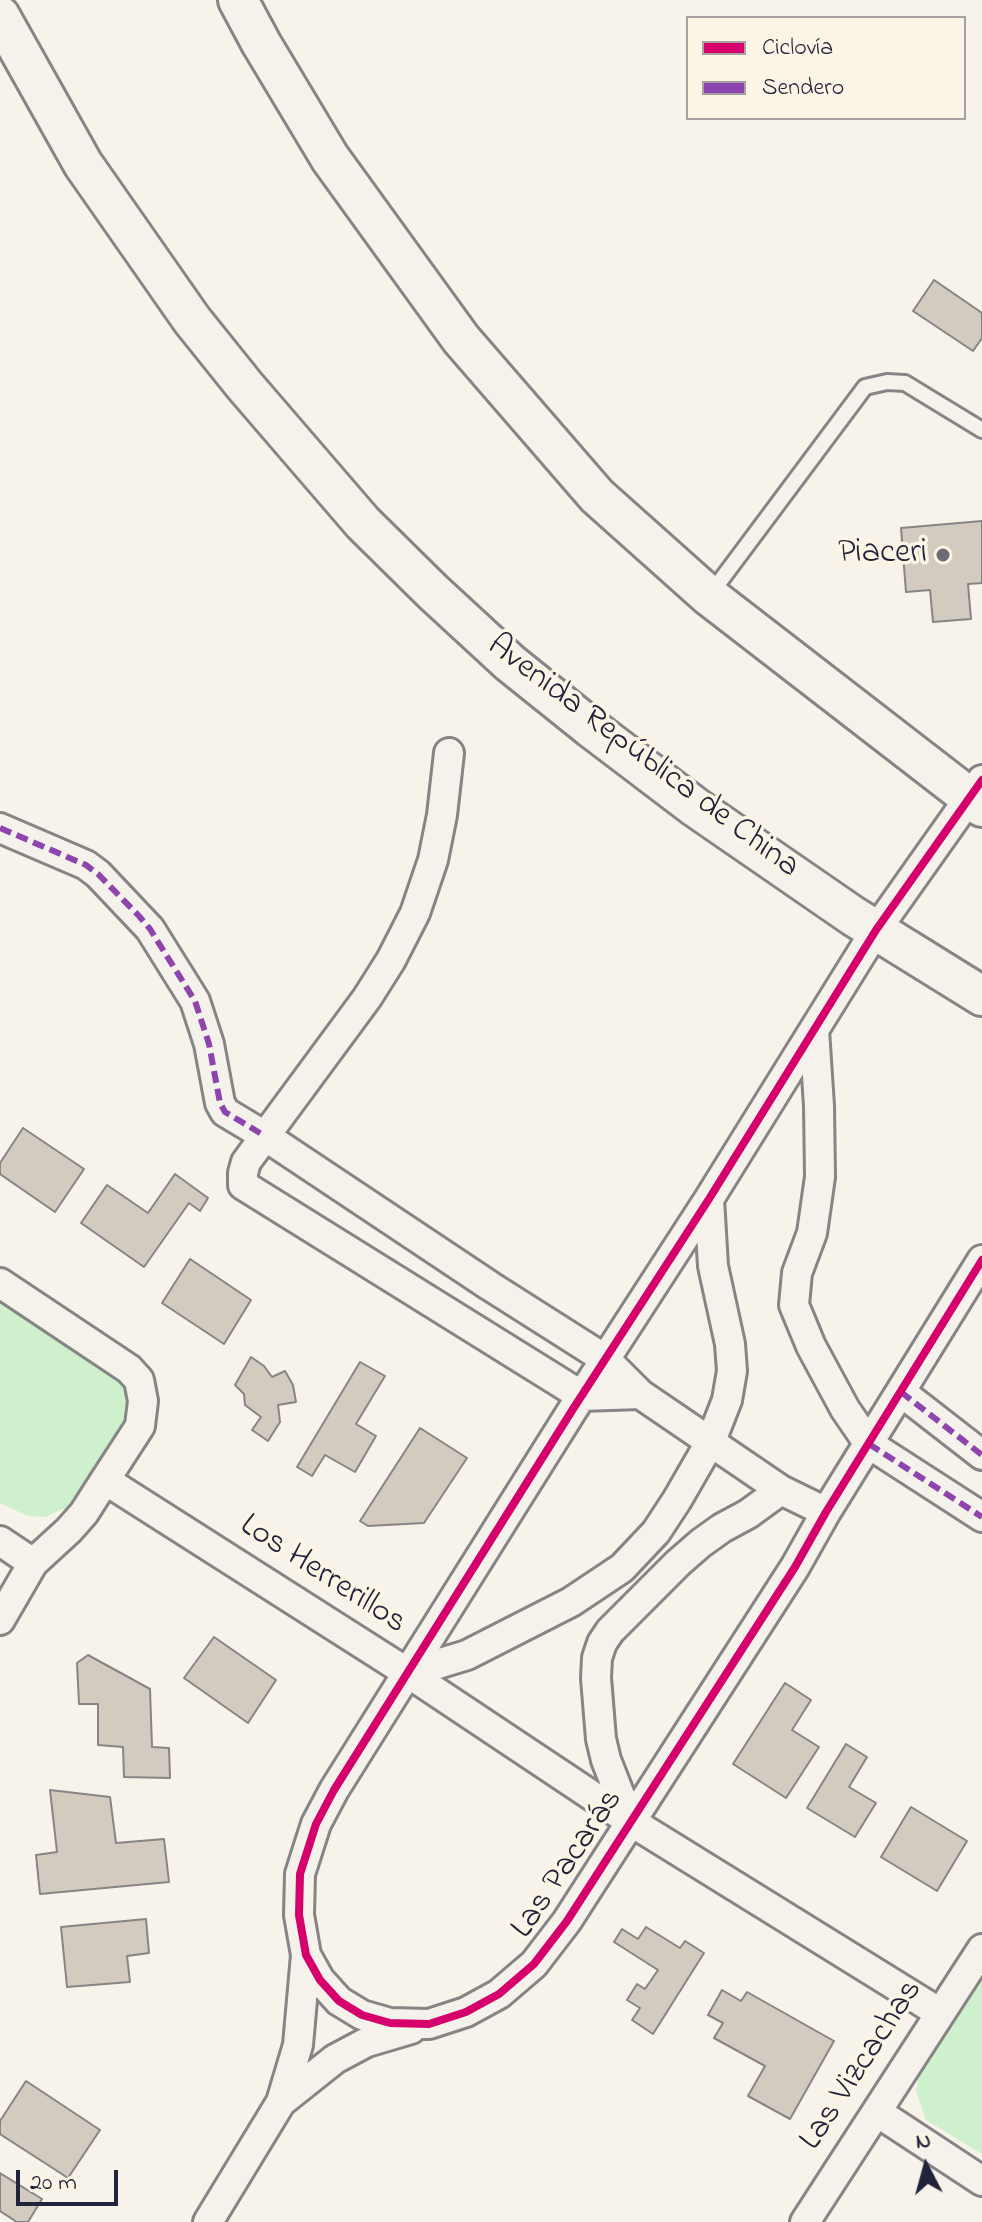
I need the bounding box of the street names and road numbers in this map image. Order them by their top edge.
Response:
street label: Avenida República de China [478,627,806,889]
street label: Los Herrerillos [231,1507,413,1645]
street label: Las Pacarás [504,1783,634,1947]
street label: Las Vizcachas [793,1973,933,2159]

